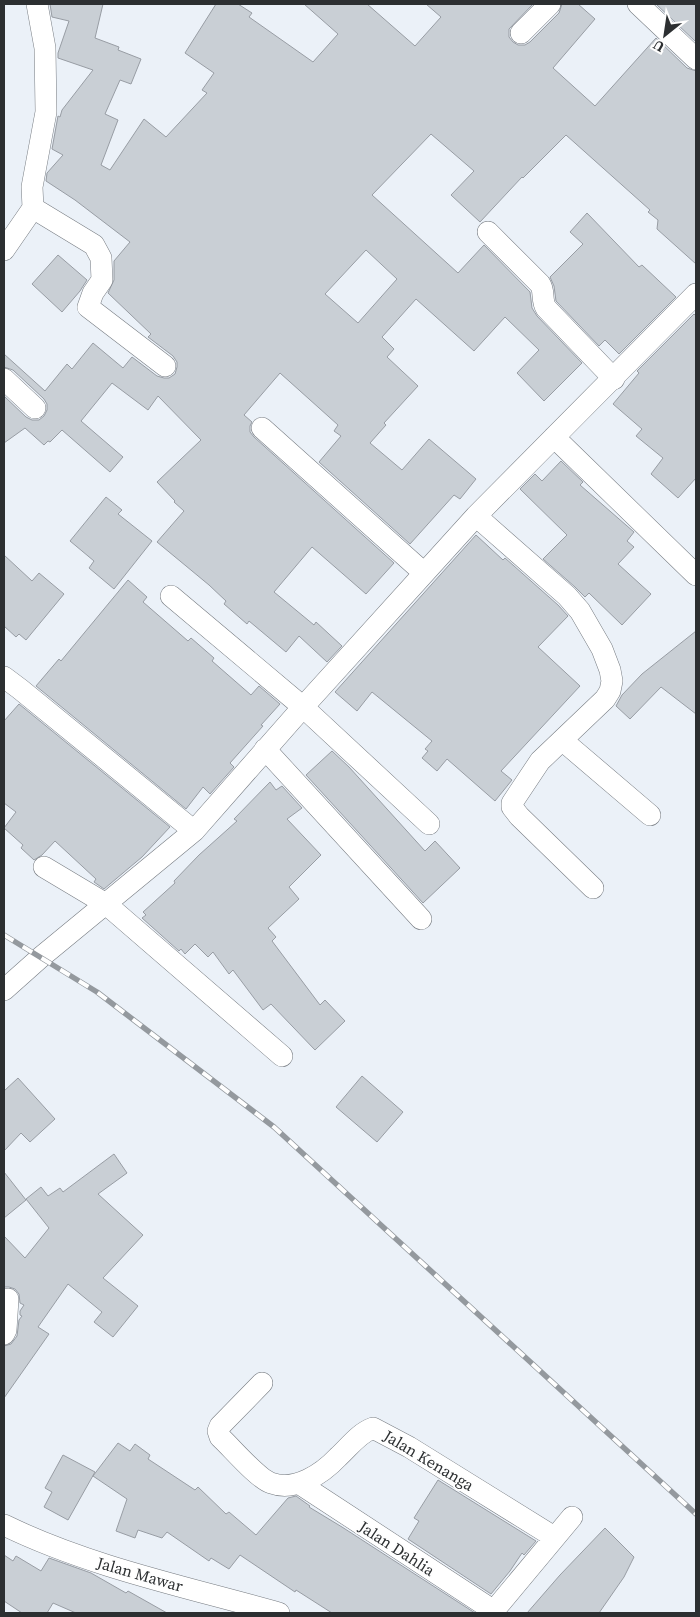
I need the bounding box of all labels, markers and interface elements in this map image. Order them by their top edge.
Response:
north arrow [640,10,690,60]
text: U [649,35,668,57]
street label: Jalan Kenanga [379,1424,479,1496]
street label: Jalan Dahlia [354,1515,440,1581]
street label: Jalan Mawar [93,1551,186,1597]

